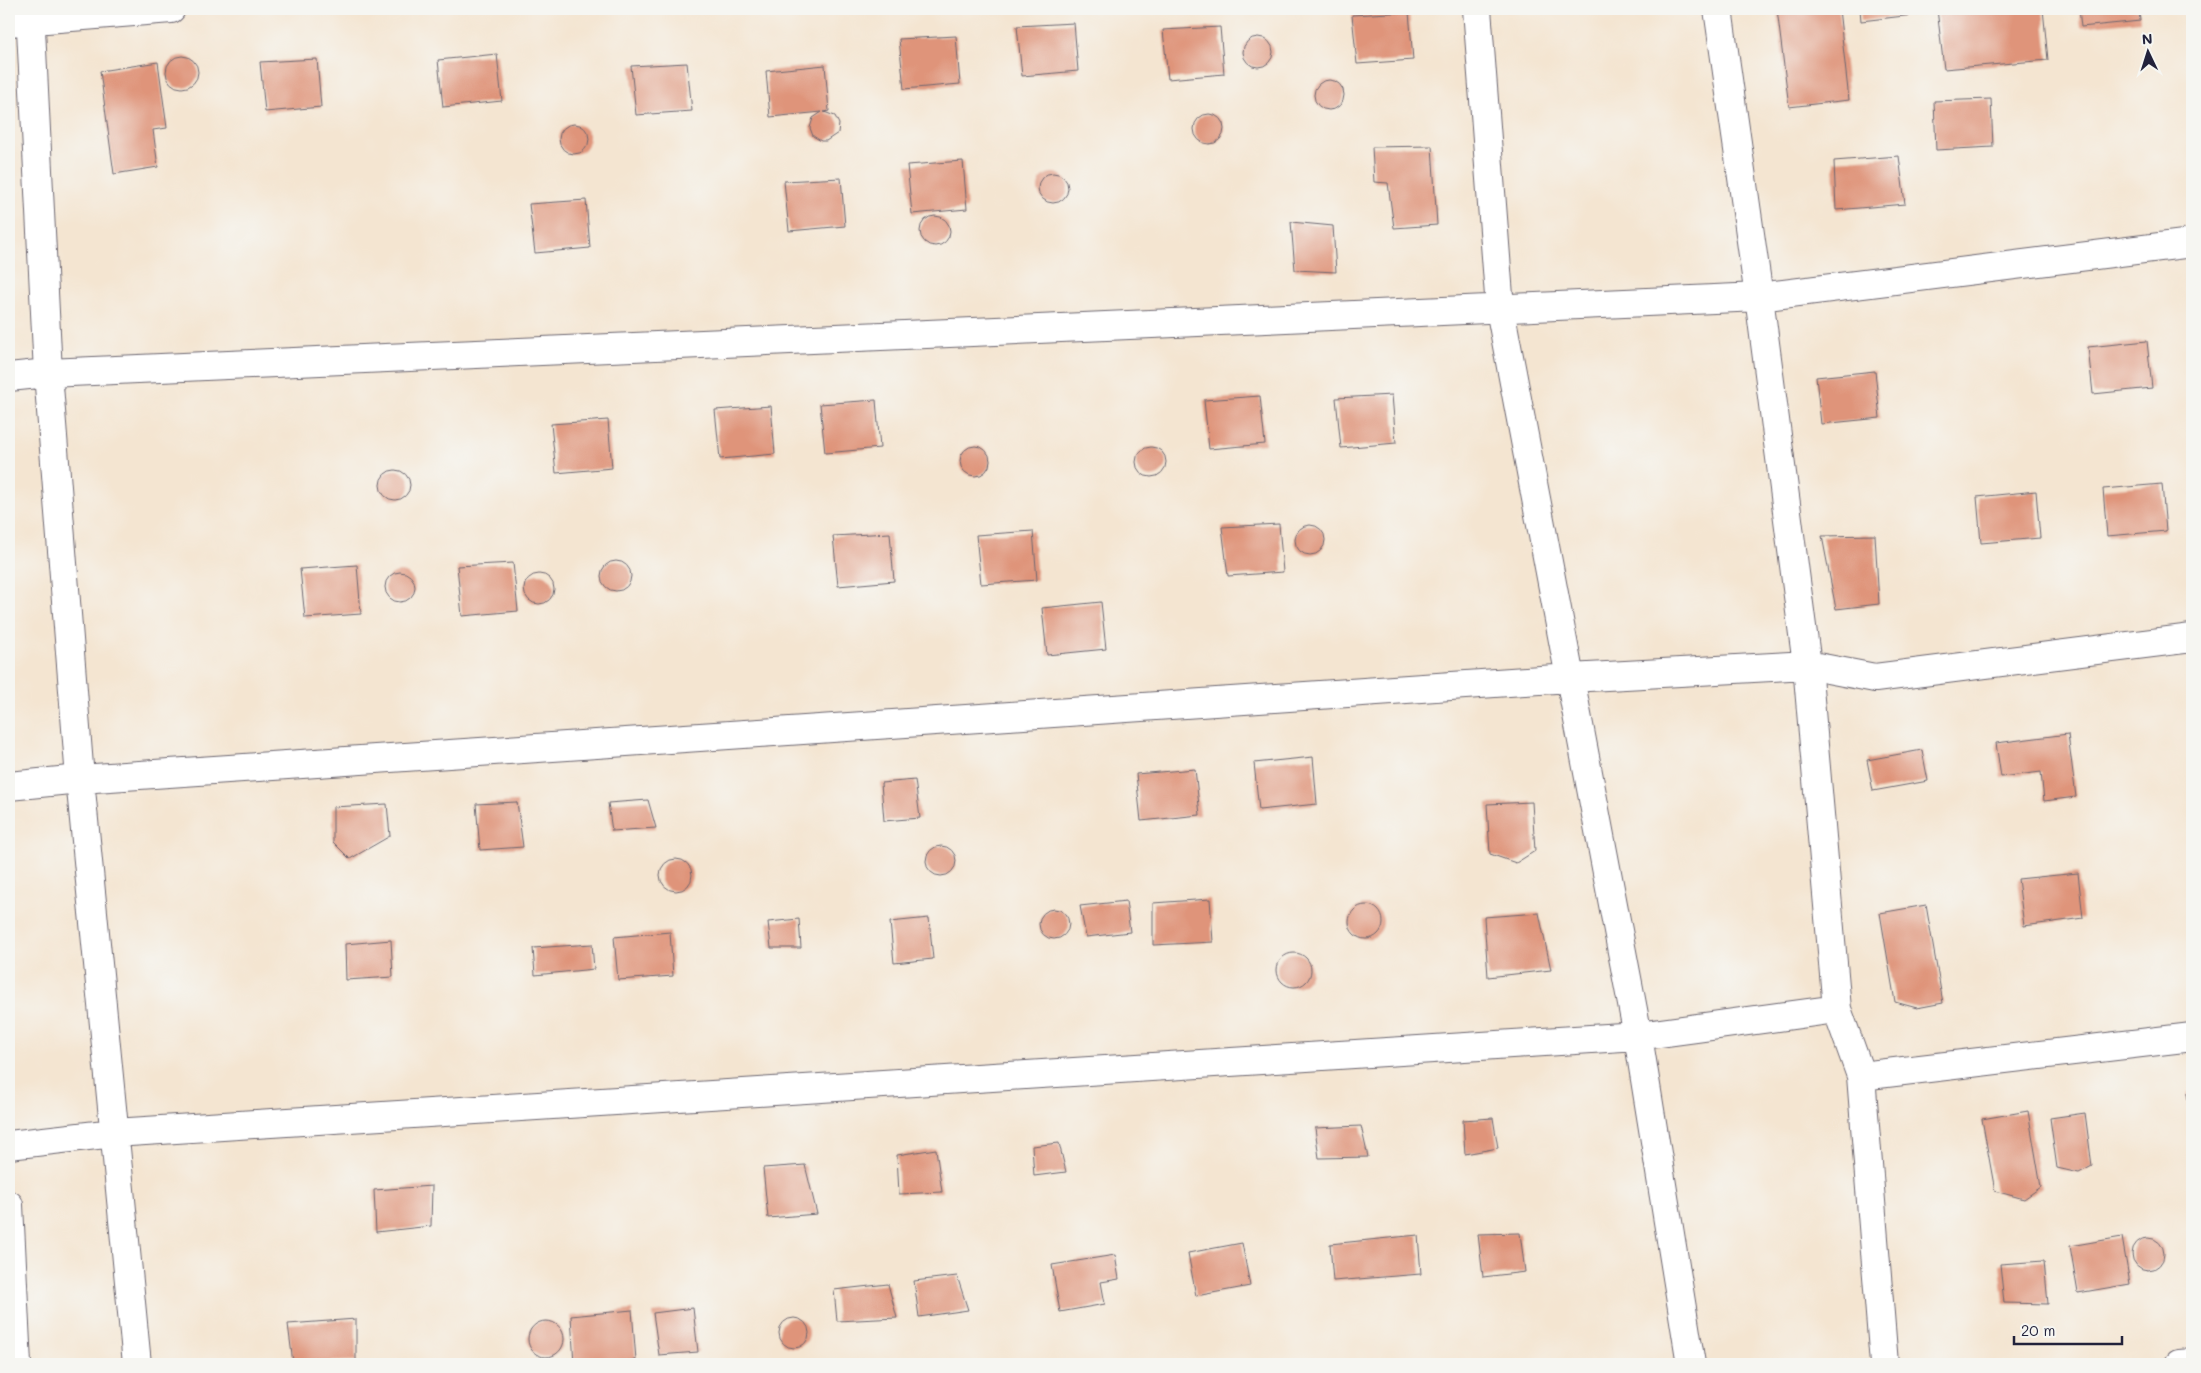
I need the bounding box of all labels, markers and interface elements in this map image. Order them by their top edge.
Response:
north arrow [2124,28,2174,78]
text: N [2141,29,2153,48]
scale bar [2014,1313,2121,1345]
text: 20 m [2021,1320,2055,1340]

